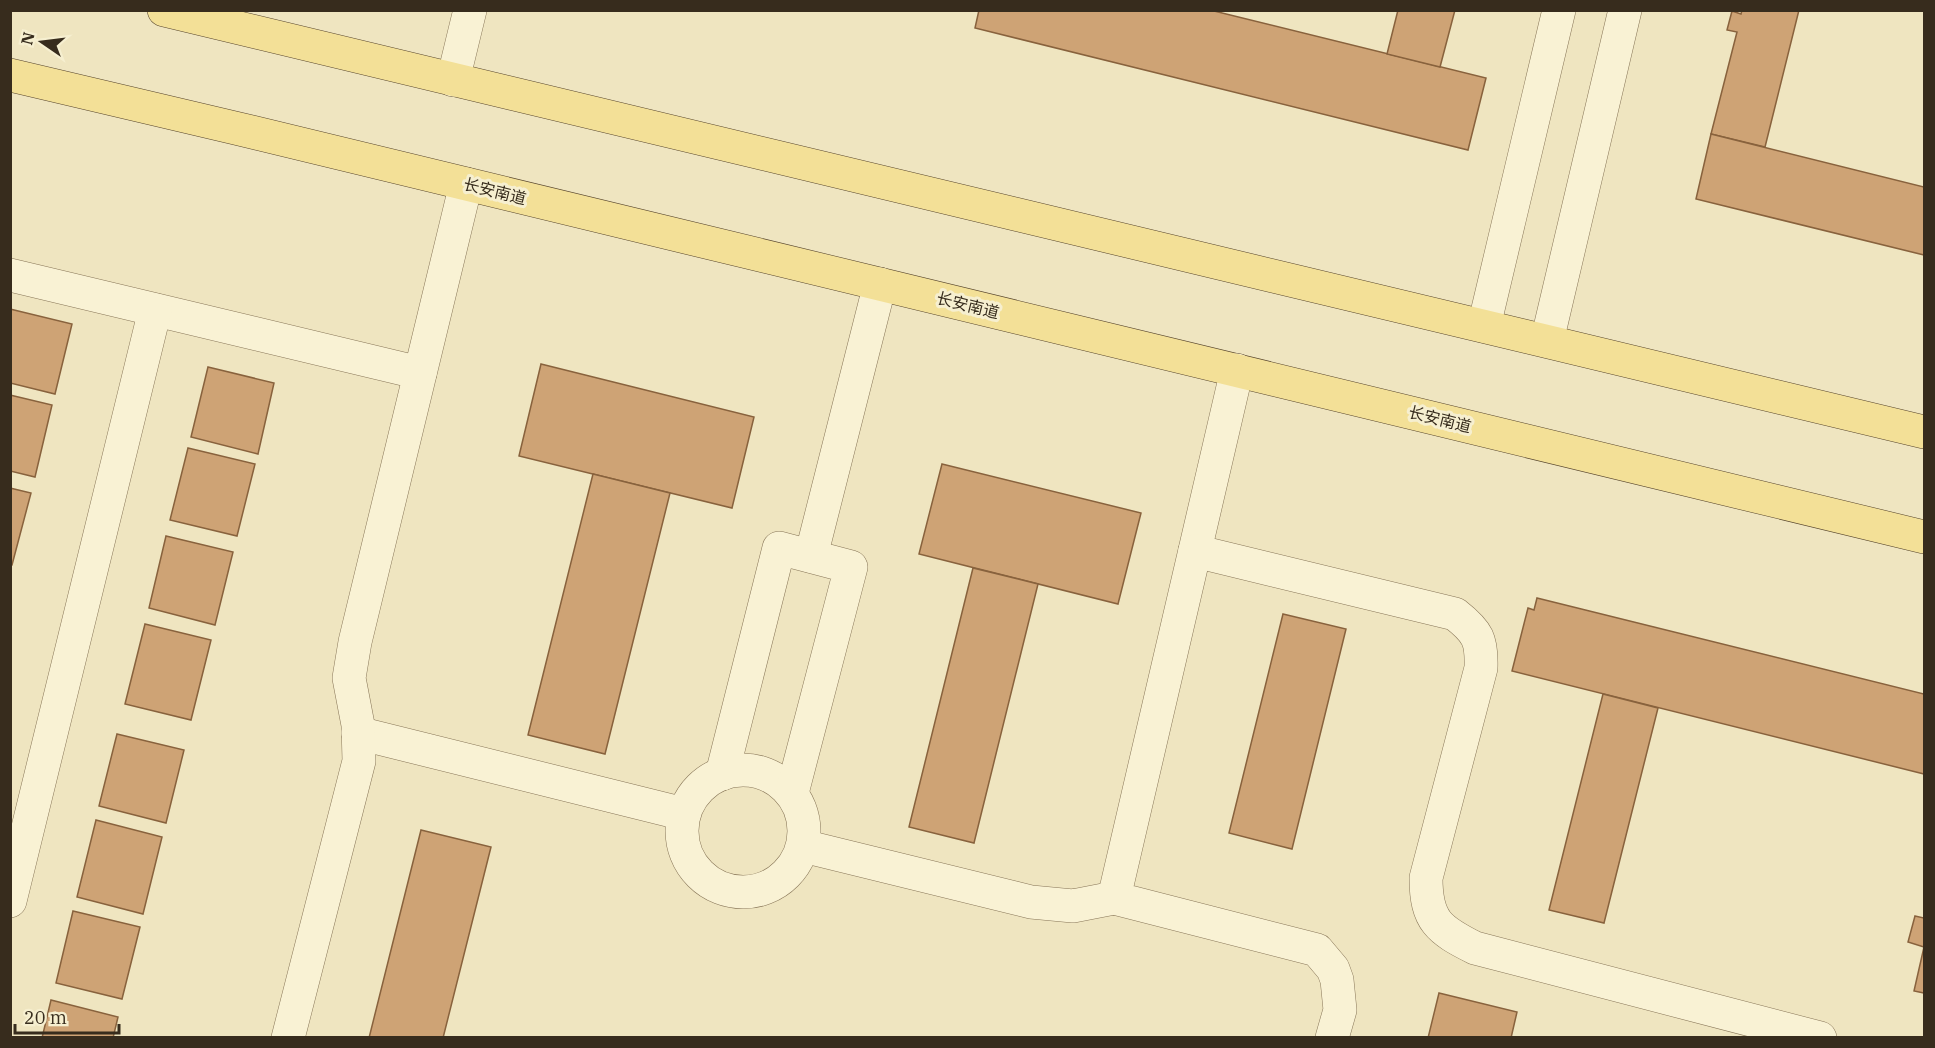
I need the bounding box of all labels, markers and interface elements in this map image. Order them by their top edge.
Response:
north arrow [12,12,72,72]
text: N [16,30,39,47]
street label: 长安南道 [462,174,528,208]
street label: 长安南道 [935,288,1001,322]
street label: 长安南道 [1407,402,1473,436]
scale bar [15,997,118,1035]
text: 20 m [24,1006,67,1029]

